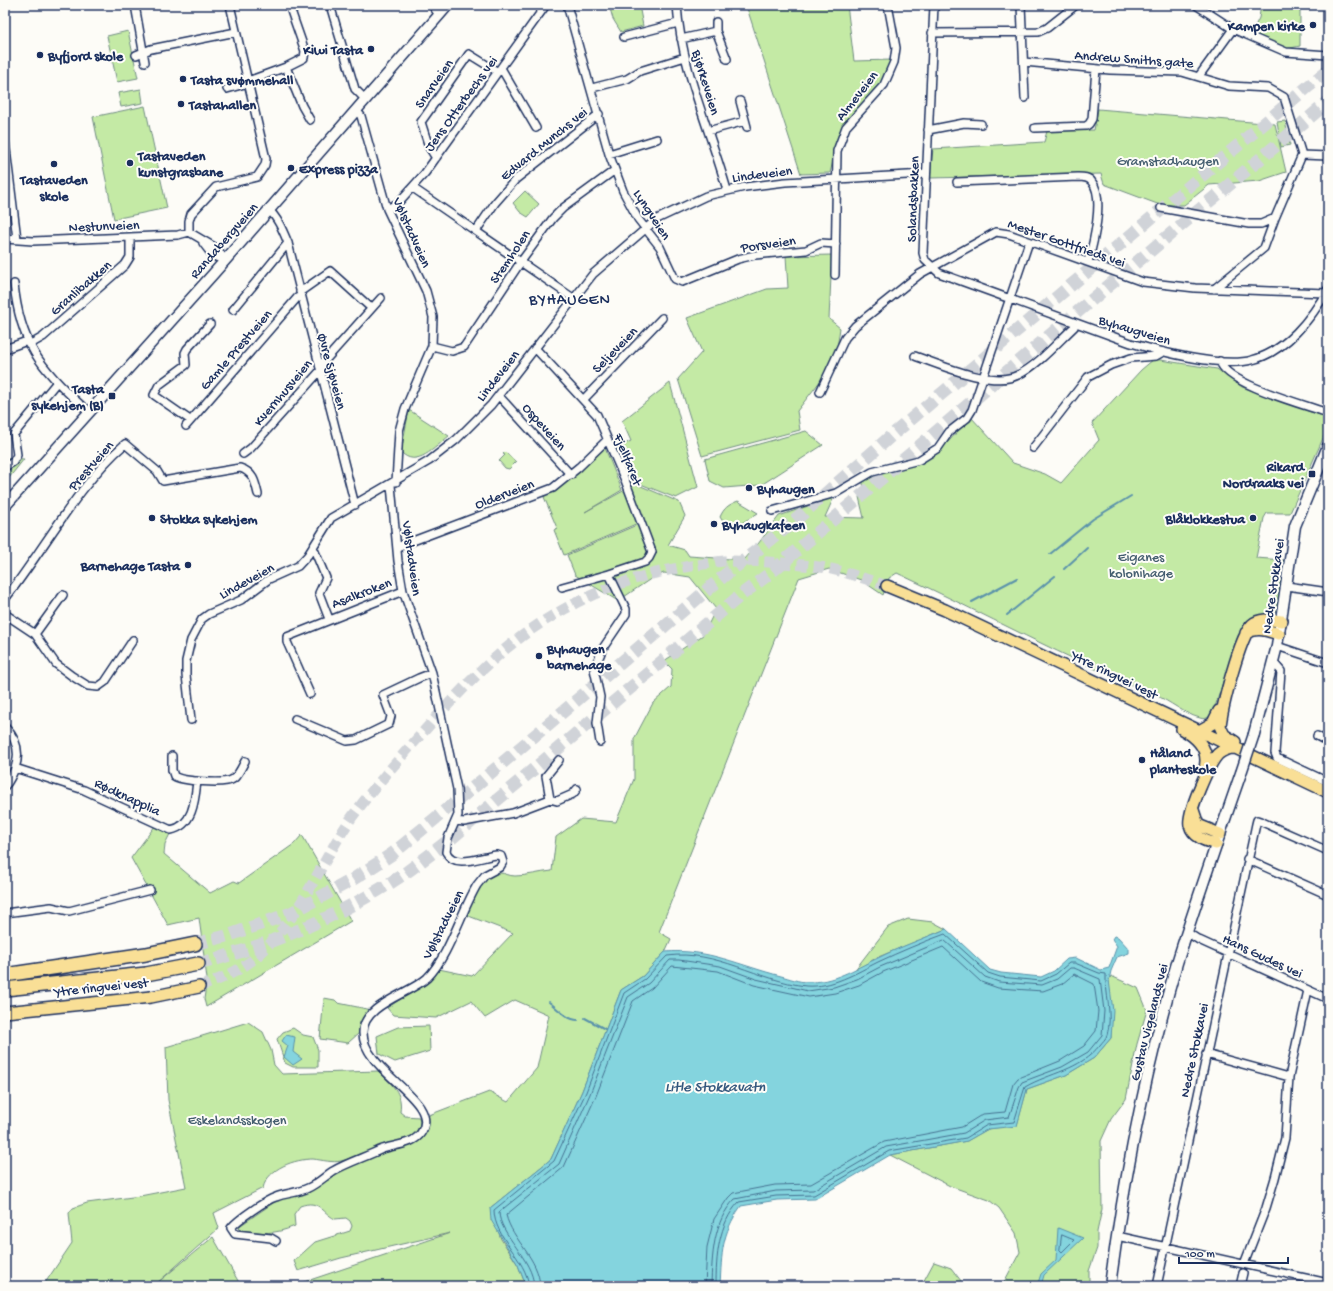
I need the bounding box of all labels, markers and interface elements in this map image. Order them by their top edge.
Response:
place label: Kampen kirke [1227,19,1306,36]
marker: Kampen kirke [1308,20,1318,30]
place label: Kiwi Tasta [302,43,364,60]
marker: Kiwi Tasta [366,44,376,54]
street label: Bjørkeveien [686,47,723,118]
street label: Andrew Smiths gate [1074,48,1195,73]
place label: Byfjord skole [47,49,124,66]
marker: Byfjord skole [35,50,45,60]
street label: Jens Otterbechs vei [422,54,502,155]
street label: Snarveien [412,56,458,112]
street label: Almeveien [833,68,883,125]
place label: Tasta svømmehall [190,73,293,90]
marker: Tasta svømmehall [178,74,188,84]
place label: Tastahallen [188,98,256,115]
marker: Tastahallen [176,99,186,109]
street label: Edvard Munchs vei [497,105,592,185]
place label: Tastaveden kunstgrasbane [137,149,224,182]
park label: Gramstadhaugen [1117,154,1219,171]
street label: Solandsbakken [905,155,925,242]
marker: Tastaveden kunstgrasbane [125,158,135,168]
marker: Tastaveden skole [49,159,59,169]
place label: Express pizza [299,162,379,179]
marker: Express pizza [286,163,296,173]
street label: Lindeveien [731,163,794,188]
place label: Tastaveden skole [19,173,88,206]
street label: Lyngveien [628,187,674,244]
street label: Vølstadveien [387,194,434,271]
street label: Randabergveien [187,200,263,283]
street label: Mester Gottfrieds vei [1005,216,1127,272]
street label: Nestunveien [68,218,140,237]
street label: Stemholen [487,227,535,287]
street label: Porsveien [739,233,797,258]
street label: Granlibakken [47,257,116,320]
district label: BYHAUGEN [528,292,611,311]
street label: Gamle Prestveien [197,307,277,394]
street label: Byhaugveien [1095,312,1173,350]
street label: Seljeveien [589,324,642,378]
street label: Øvre Sjøveien [312,332,349,412]
street label: Lindeveien [474,347,525,406]
street label: Kvernhusveien [251,356,317,431]
place label: Tasta sykehjem (B) [31,382,105,415]
marker: Tasta sykehjem (B) [107,391,117,401]
street label: Ospeveien [517,400,569,455]
street label: Fjellfaret [608,431,645,490]
street label: Prestveien [65,438,119,496]
place label: Rikard Nordraaks vei [1223,460,1306,493]
marker: Rikard Nordraaks vei [1307,469,1317,479]
street label: Olderveien [473,476,537,514]
place label: Byhaugen [756,482,815,499]
marker: Byhaugen [744,483,754,493]
place label: Stokka sykehjem [160,512,257,529]
place label: Blåklokkestua [1164,512,1246,529]
marker: Stokka sykehjem [147,513,157,523]
marker: Blåklokkestua [1248,513,1258,523]
place label: Byhaugkafeen [721,518,806,535]
street label: Vølstadveien [397,519,424,597]
marker: Byhaugkafeen [709,519,719,529]
street label: Nedre Stokkavei [1259,538,1290,635]
park label: Eiganes kolonihage [1109,550,1174,583]
place label: Barnehage Tasta [80,559,181,576]
marker: Barnehage Tasta [183,560,193,570]
street label: Lindeveien [217,560,278,604]
street label: Asalkroken [330,575,395,614]
place label: Byhaugen barnehage [546,642,612,675]
street label: Ytre ringvei vest [1066,647,1161,705]
marker: Byhaugen barnehage [534,651,544,661]
place label: Håland planteskole [1149,746,1217,779]
marker: Håland planteskole [1137,755,1147,765]
street label: Rødknapplia [91,776,164,822]
street label: Vølstadveien [419,887,469,963]
street label: Hans Gudes vei [1219,931,1305,983]
street label: Gustav Vigelands vei [1128,962,1173,1083]
street label: Ytre ringvei vest [51,975,150,1002]
street label: Nedre Stokkavei [1177,1002,1214,1099]
water label: Litle Stokkavatn [665,1079,766,1097]
park label: Eskelandsskogen [188,1113,287,1130]
scale bar [1179,1239,1288,1265]
text: 100 m [1184,1248,1215,1262]

